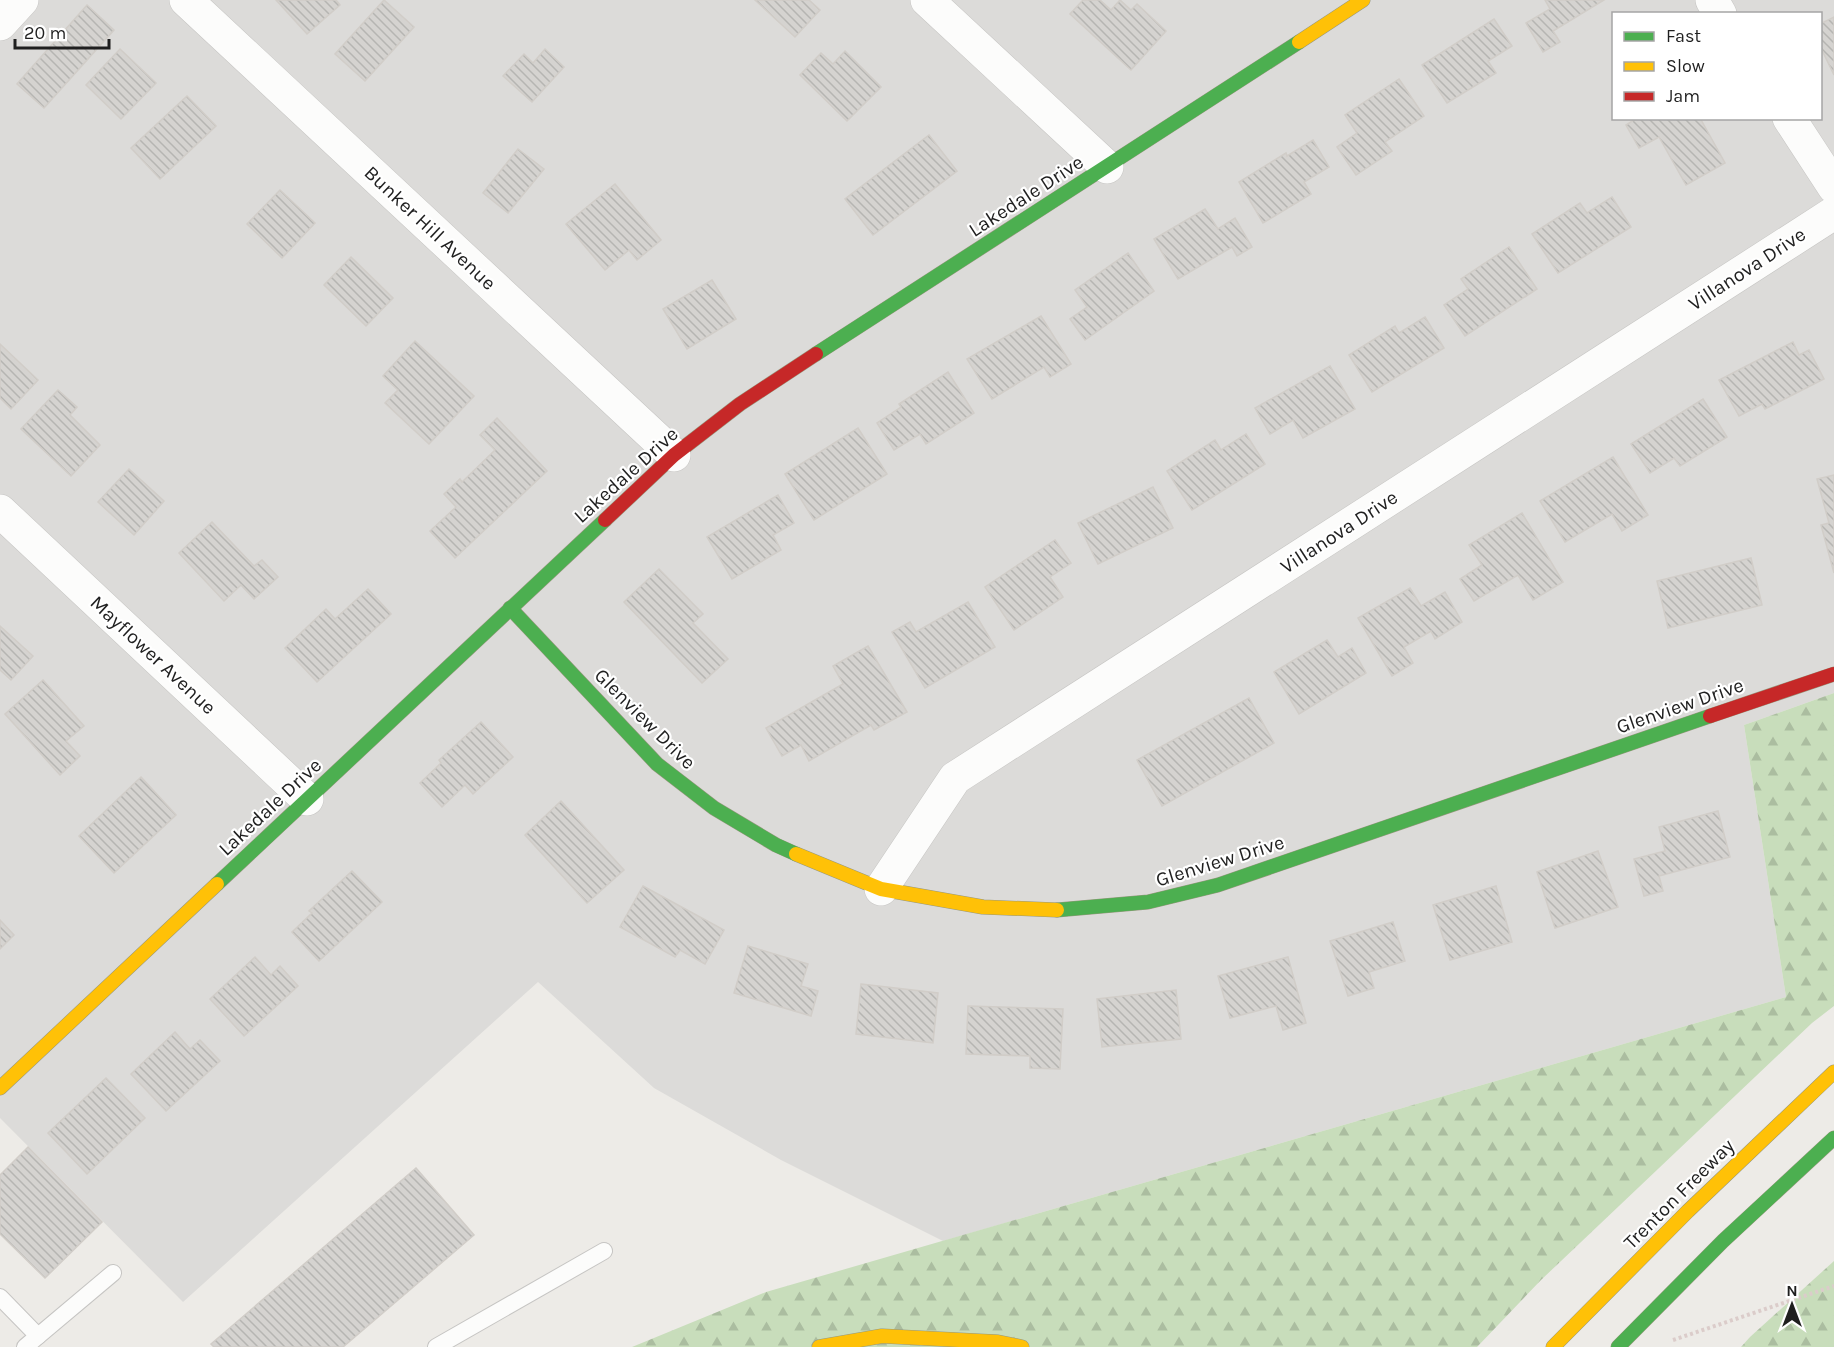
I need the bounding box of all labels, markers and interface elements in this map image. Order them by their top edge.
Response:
scale bar [15,12,110,50]
legend [1612,12,1822,120]
text: 20 m [24,22,66,44]
text: Fast [1666,25,1701,47]
text: Slow [1666,55,1705,77]
text: Jam [1666,85,1700,107]
street label: Lakedale Drive [964,150,1088,242]
street label: Bunker Hill Avenue [360,161,500,295]
street label: Villanova Drive [1684,223,1810,315]
street label: Lakedale Drive [569,422,683,528]
street label: Villanova Drive [1276,486,1402,578]
street label: Mayflower Avenue [85,591,221,719]
street label: Glenview Drive [590,664,700,774]
street label: Glenview Drive [1613,673,1747,739]
street label: Lakedale Drive [214,754,326,860]
street label: Glenview Drive [1153,831,1287,891]
street label: Trenton Freeway [1619,1134,1739,1254]
north arrow [1762,1275,1822,1335]
text: N [1786,1281,1798,1300]

